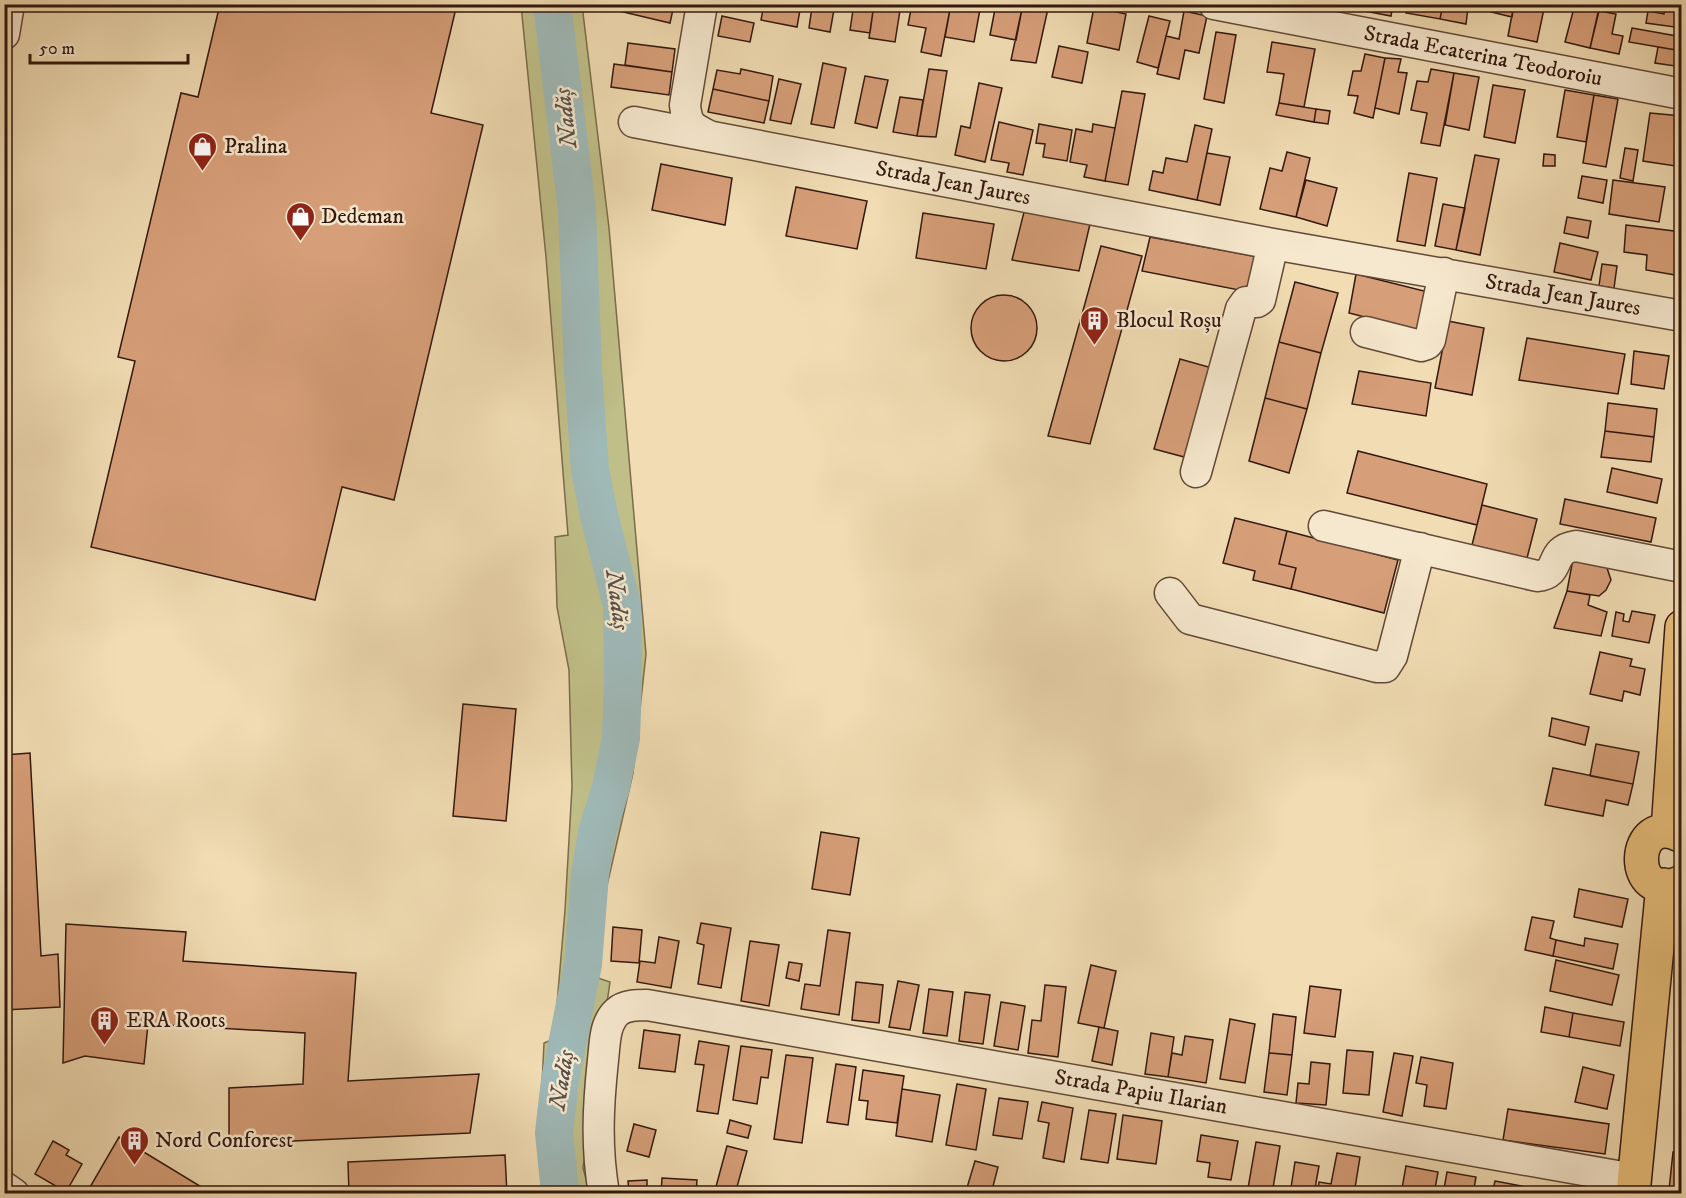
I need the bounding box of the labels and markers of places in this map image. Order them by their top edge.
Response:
shop icon: Pralina [187,130,219,172]
place label: Pralina [224,133,288,160]
shop icon: Dedeman [284,200,316,242]
place label: Dedeman [321,203,404,230]
building icon: Blocul Roșu [1079,304,1111,346]
place label: Blocul Roșu [1116,307,1222,334]
building icon: ERA Roots [89,1004,121,1046]
place label: ERA Roots [126,1007,225,1034]
building icon: Nord Conforest [118,1124,150,1166]
place label: Nord Conforest [155,1127,293,1154]

